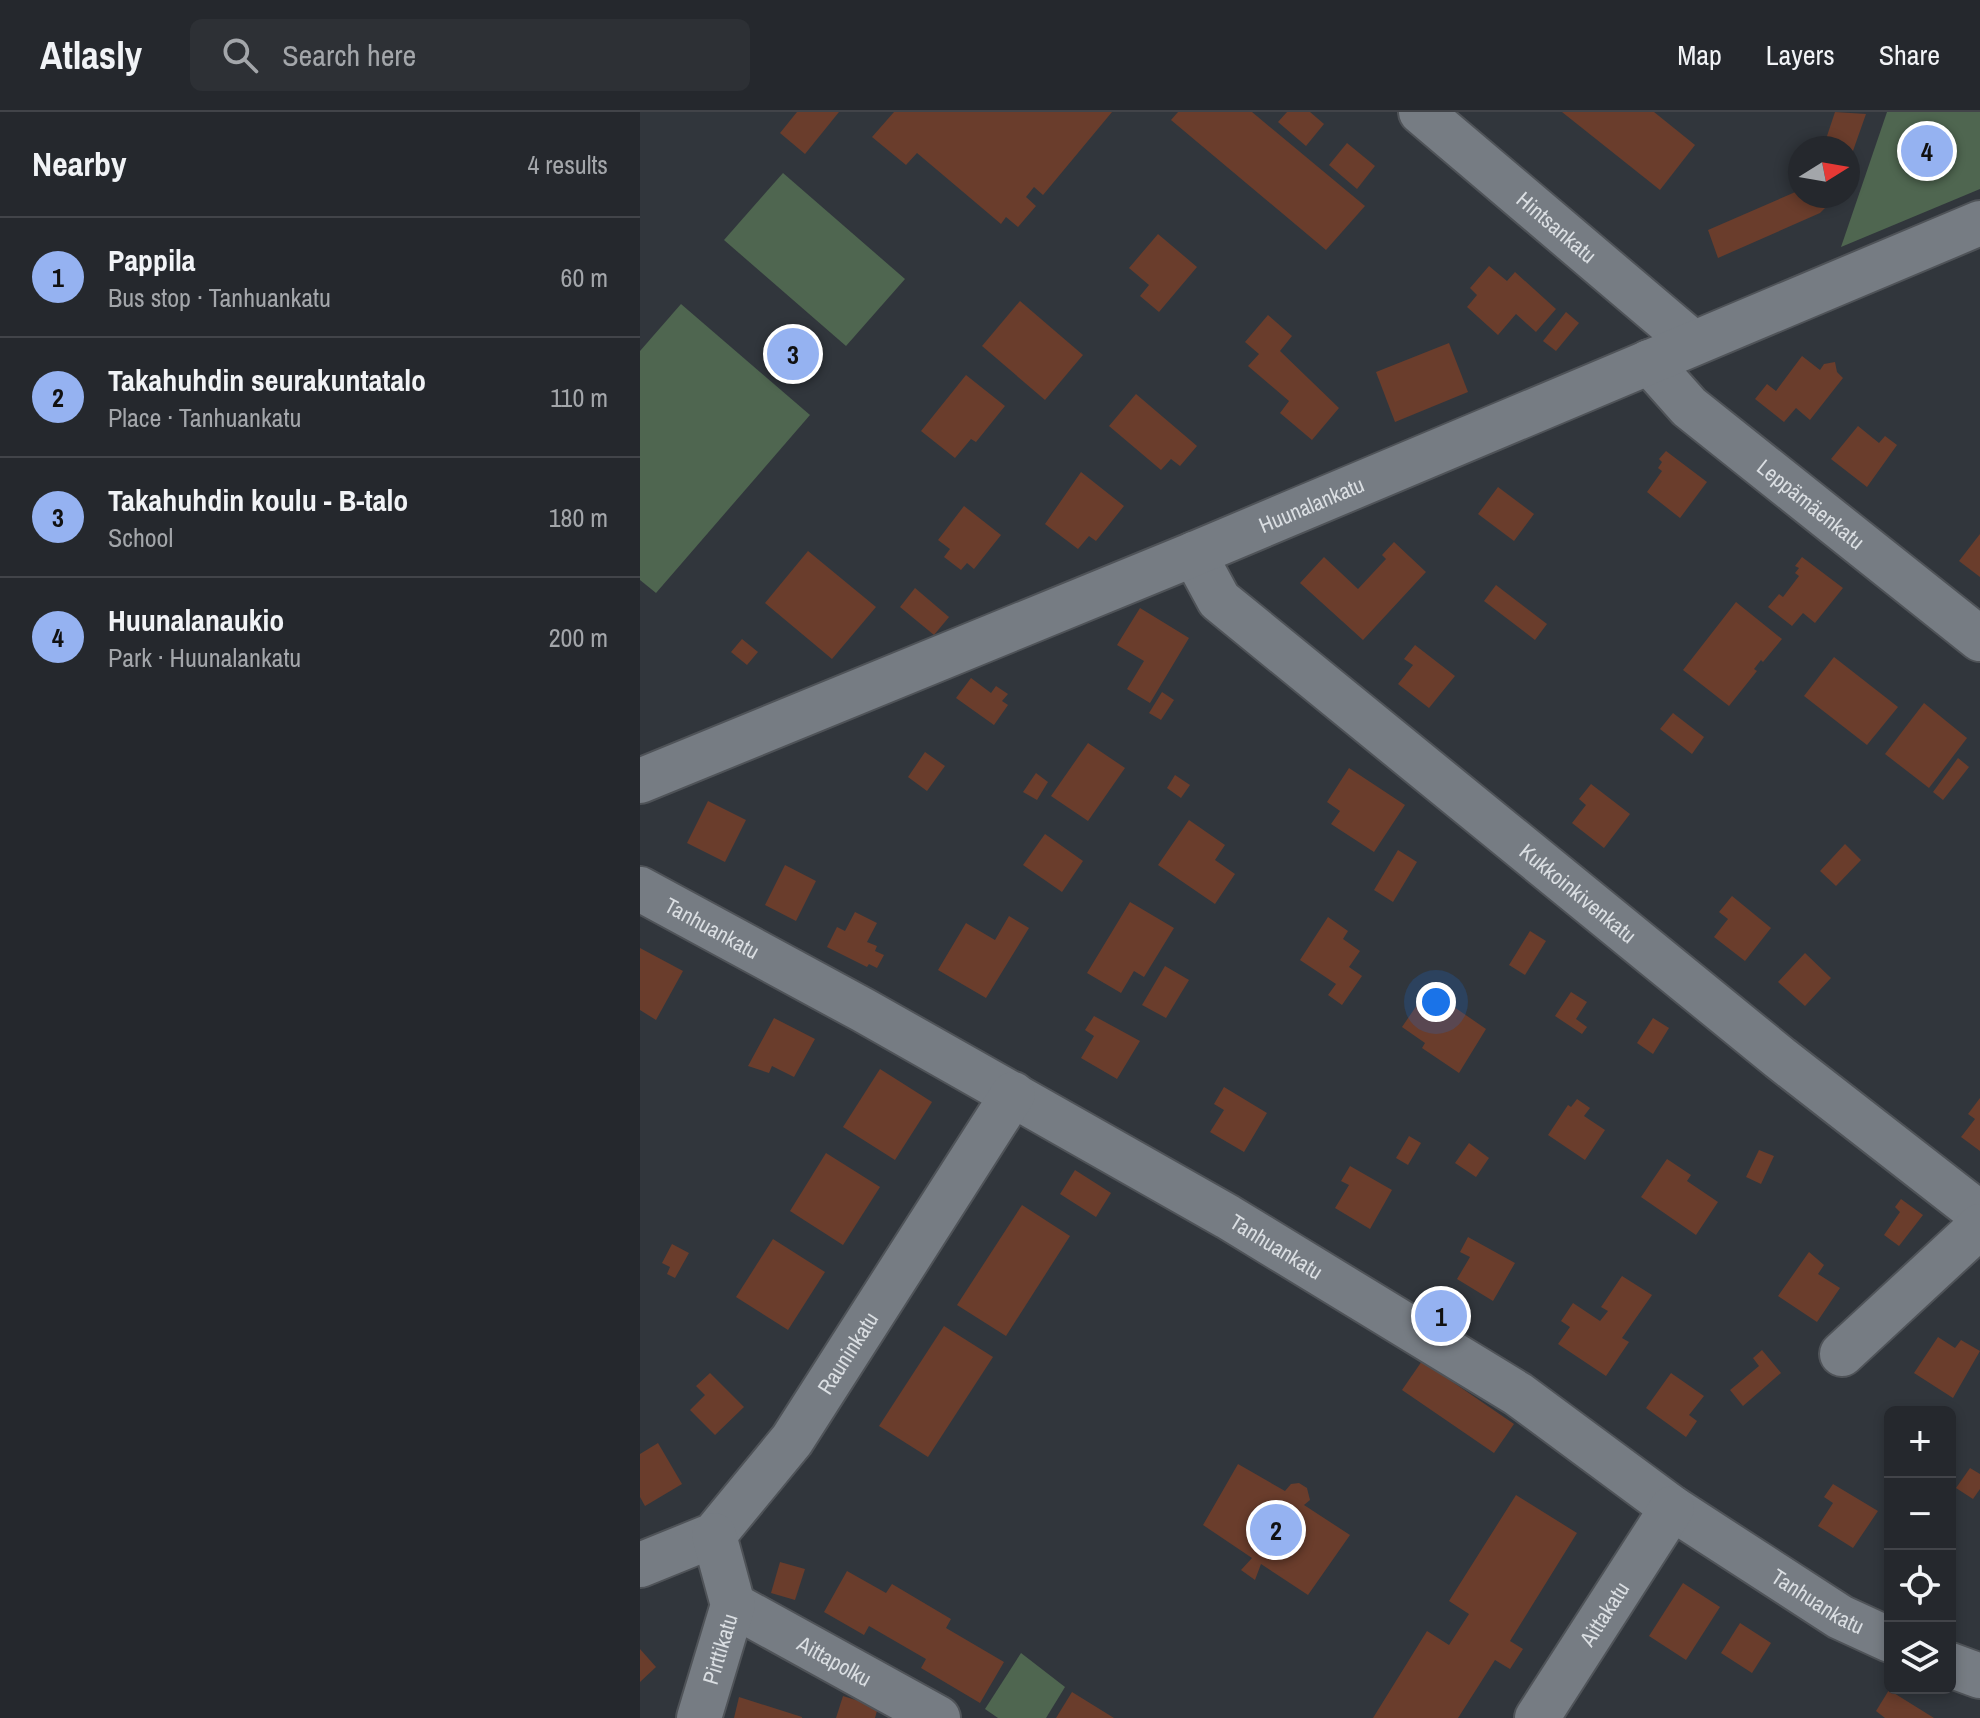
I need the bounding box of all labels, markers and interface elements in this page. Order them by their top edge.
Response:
search box [190,19,750,91]
text: Atlasly [40,30,142,81]
icon: search [218,33,262,77]
text: Search here [282,35,416,75]
text: Map [1677,36,1722,74]
text: Layers [1766,36,1835,74]
text: Share [1879,36,1940,74]
pin: 4 [1901,121,1953,181]
north arrow [1788,136,1860,208]
text: Nearby [32,141,127,187]
text: 4 results [527,147,608,182]
street label: Hintsankatu [1510,185,1603,270]
text: Pappila [108,240,196,280]
text: 1 [52,260,64,295]
text: 60 m [561,260,608,295]
text: Bus stop · Tanhuankatu [108,280,331,315]
pin: 3 [767,324,819,384]
text: Takahuhdin seurakuntatalo [108,360,426,400]
text: 2 [52,380,64,415]
text: 110 m [550,380,608,415]
text: Place · Tanhuankatu [108,400,301,435]
street label: Leppämäenkatu [1751,452,1871,556]
street label: Huunalankatu [1254,469,1369,540]
text: Takahuhdin koulu - B-talo [108,480,408,520]
text: 3 [52,500,64,535]
text: 180 m [549,500,608,535]
text: School [108,520,173,555]
text: Huunalanaukio [108,600,284,640]
text: 4 [52,620,64,655]
text: 200 m [549,620,608,655]
text: Park · Huunalankatu [108,640,301,675]
street label: Kukkoinkivenkatu [1513,836,1643,950]
street label: Tanhuankatu [659,890,765,966]
your location [1416,982,1456,1022]
street label: Tanhuankatu [1224,1207,1328,1286]
pin: 1 [1415,1286,1467,1346]
street label: Rauninkatu [810,1306,885,1400]
map controls [1884,1406,1956,1694]
button: + [1884,1406,1956,1478]
button: − [1884,1478,1956,1550]
pin: 2 [1250,1500,1302,1560]
button: locate [1884,1550,1956,1622]
street label: Tanhuankatu [1766,1562,1869,1641]
street label: Aittakatu [1572,1576,1636,1653]
street label: Pirttikatu [695,1610,745,1688]
button: layers [1884,1622,1956,1694]
street label: Aittapolku [791,1628,877,1694]

